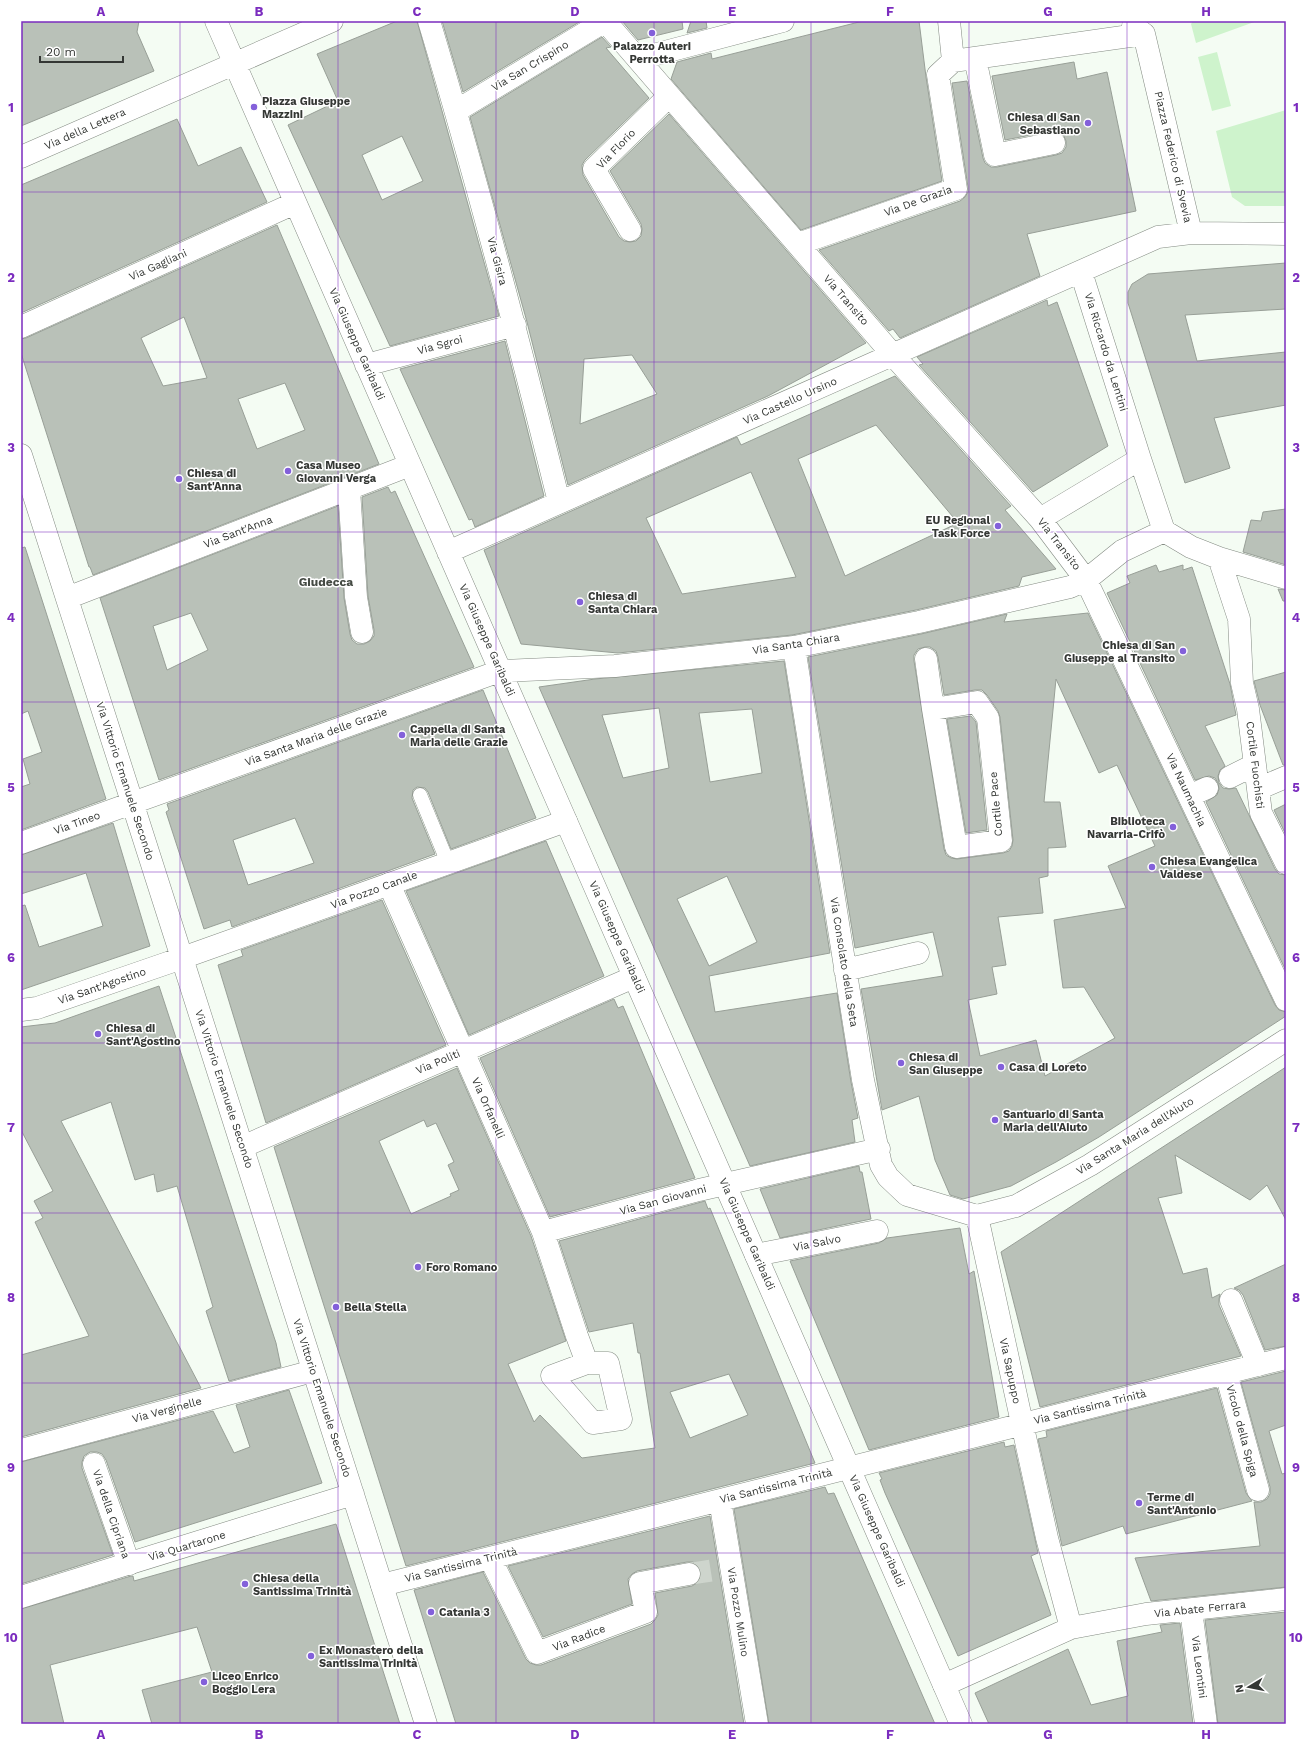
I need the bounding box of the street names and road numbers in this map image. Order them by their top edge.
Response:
street label: Via San Crispino [489,38,571,94]
street label: Piazza Federico di Svevia [1152,90,1194,224]
street label: Via della Lettera [42,105,128,153]
street label: Via Florio [594,126,638,172]
street label: Via De Grazia [882,183,954,219]
street label: Via Gisira [484,235,510,287]
street label: Via Gagliani [127,246,189,284]
street label: Via Transito [821,272,871,328]
street label: Via Giuseppe Garibaldi [326,286,388,402]
street label: Via Riccardo da Lentini [1082,291,1130,413]
street label: Via Sgroi [416,333,464,357]
street label: Via Castello Ursino [741,374,839,428]
street label: Via Sant'Anna [202,513,274,551]
street label: Via Transito [1035,515,1083,573]
street label: Via Giuseppe Garibaldi [456,582,518,698]
street label: Via Santa Chiara [751,631,841,657]
street label: Via Vittorio Emanuele Secondo [93,700,157,862]
street label: Via Santa Maria delle Grazie [243,705,389,769]
street label: Cortile Fuochisti [1243,720,1267,810]
street label: Via Naumachia [1163,751,1209,829]
street label: Cortile Pace [987,771,1005,837]
street label: Via Tineo [52,809,102,837]
street label: Via Pozzo Canale [329,868,419,912]
street label: Via Giuseppe Garibaldi [586,879,648,995]
street label: Via Consolato della Seta [827,896,861,1028]
street label: Via Sant'Agostino [56,965,148,1007]
street label: Via Vittorio Emanuele Secondo [192,1008,256,1170]
street label: Via Politi [414,1047,462,1077]
street label: Via Orfanelli [469,1075,507,1141]
street label: Via Santa Maria dell'Aiuto [1074,1094,1196,1178]
street label: Via Giuseppe Garibaldi [716,1176,778,1292]
street label: Via San Giovanni [618,1182,708,1218]
street label: Via Salvo [792,1232,842,1254]
street label: Via Vittorio Emanuele Secondo [290,1317,354,1479]
street label: Via Sapuppo [997,1337,1023,1405]
street label: Vicolo della Spiga [1223,1383,1261,1479]
street label: Via Santissima Trinità [1032,1387,1148,1427]
street label: Via Verginelle [131,1394,203,1426]
street label: Via Santissima Trinità [718,1466,834,1506]
street label: Via della Cipriana [90,1468,132,1560]
street label: Via Giuseppe Garibaldi [846,1473,908,1589]
street label: Via Quartarone [147,1528,227,1564]
street label: Via Santissima Trinità [403,1545,519,1585]
street label: Via Pozzo Mulino [724,1566,752,1658]
street label: Via Abate Ferrara [1153,1598,1247,1620]
street label: Via Radice [551,1622,607,1654]
street label: Via Leontini [1189,1635,1209,1699]

